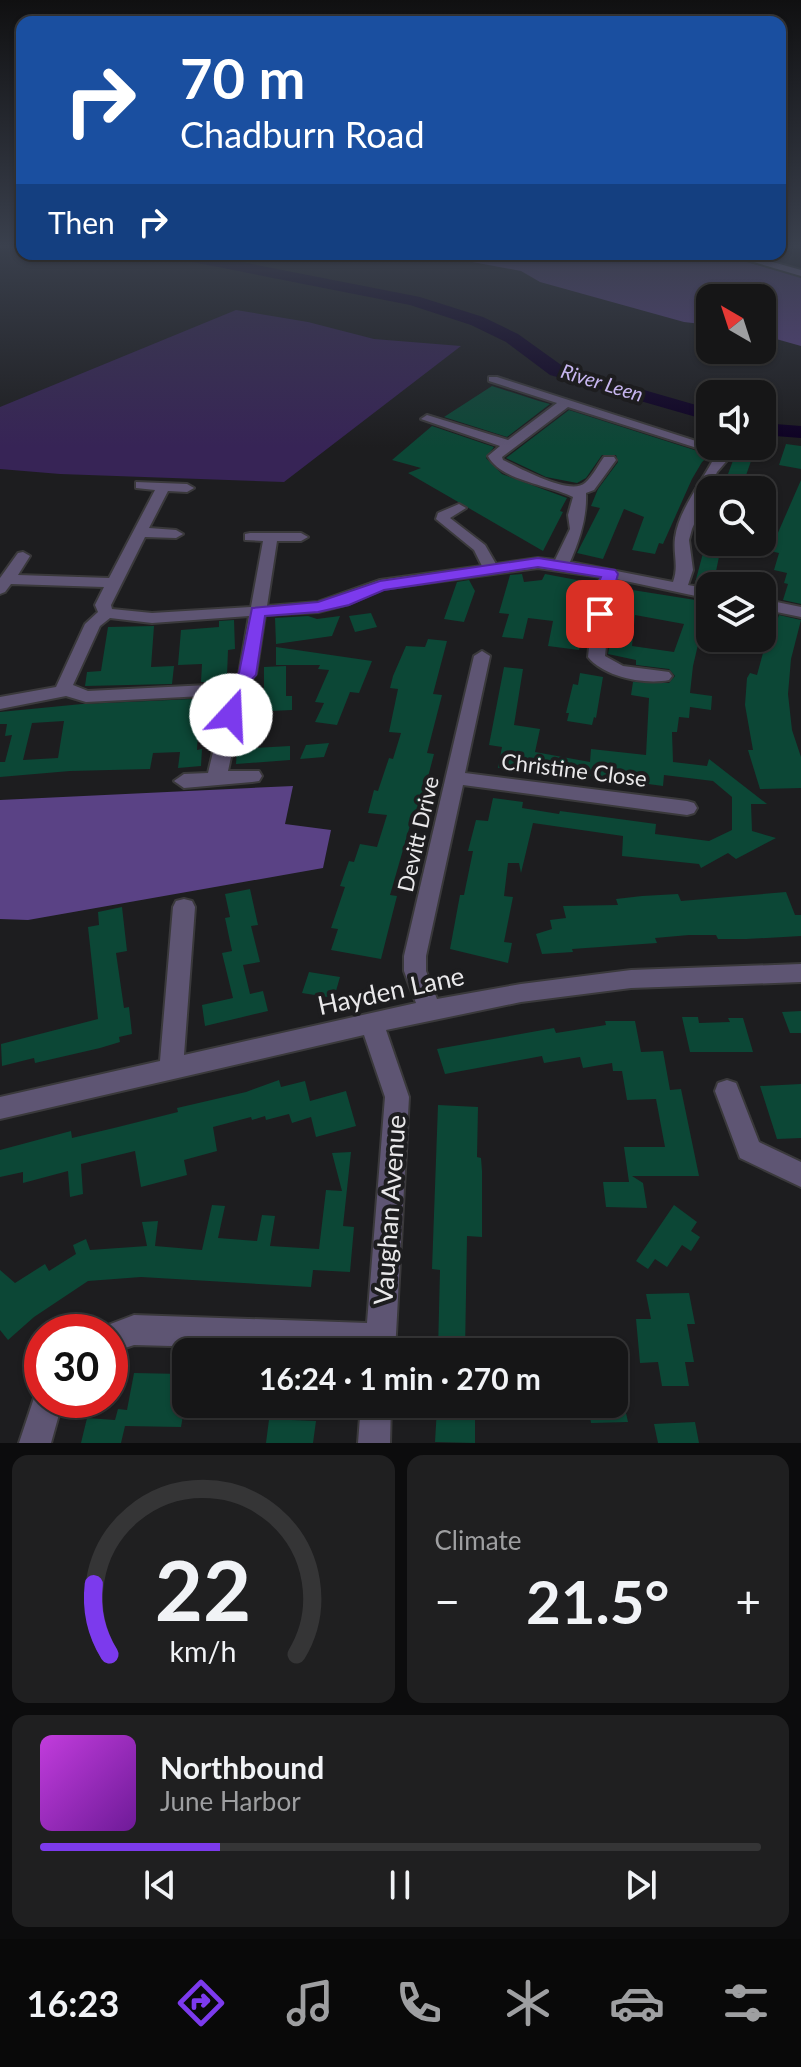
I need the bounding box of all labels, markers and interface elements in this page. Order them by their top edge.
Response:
text: 70 m [180,44,305,111]
icon: right [48,48,152,152]
text: Chadburn Road [180,112,425,156]
icon: right [131,200,175,244]
text: Then [48,204,115,240]
north arrow [696,284,776,364]
map controls [696,284,776,652]
water label: River Leen [558,358,646,406]
button: sound [696,380,776,460]
button: search [696,476,776,556]
button: layers [696,572,776,652]
pin [566,580,634,648]
icon: arrive [578,592,622,636]
position arrow [189,673,273,757]
street label: Christine Close [500,747,648,792]
street label: Devitt Drive [391,774,444,894]
street label: Hayden Lane [315,959,467,1021]
street label: Vaughan Avenue [366,1114,412,1306]
speed limit sign: 30 [24,1314,128,1418]
text: 16:24 · 1 min · 270 m [259,1360,541,1396]
text: Climate [435,1524,521,1556]
text: 22 [155,1539,252,1639]
text: 21.5° [526,1565,670,1637]
text: − [435,1575,460,1627]
text: + [735,1575,761,1627]
text: km/h [170,1634,237,1668]
text: Northbound [160,1749,324,1785]
text: June Harbor [160,1785,301,1817]
icon: previous [138,1863,182,1907]
icon: pause [378,1863,422,1907]
icon: next [619,1863,663,1907]
icon: directions [173,1975,229,2031]
icon: music [282,1975,338,2031]
icon: phone [391,1975,447,2031]
icon: climate [500,1975,556,2031]
icon: car [609,1975,665,2031]
icon: filters [718,1975,774,2031]
text: 16:23 [27,1981,119,2025]

